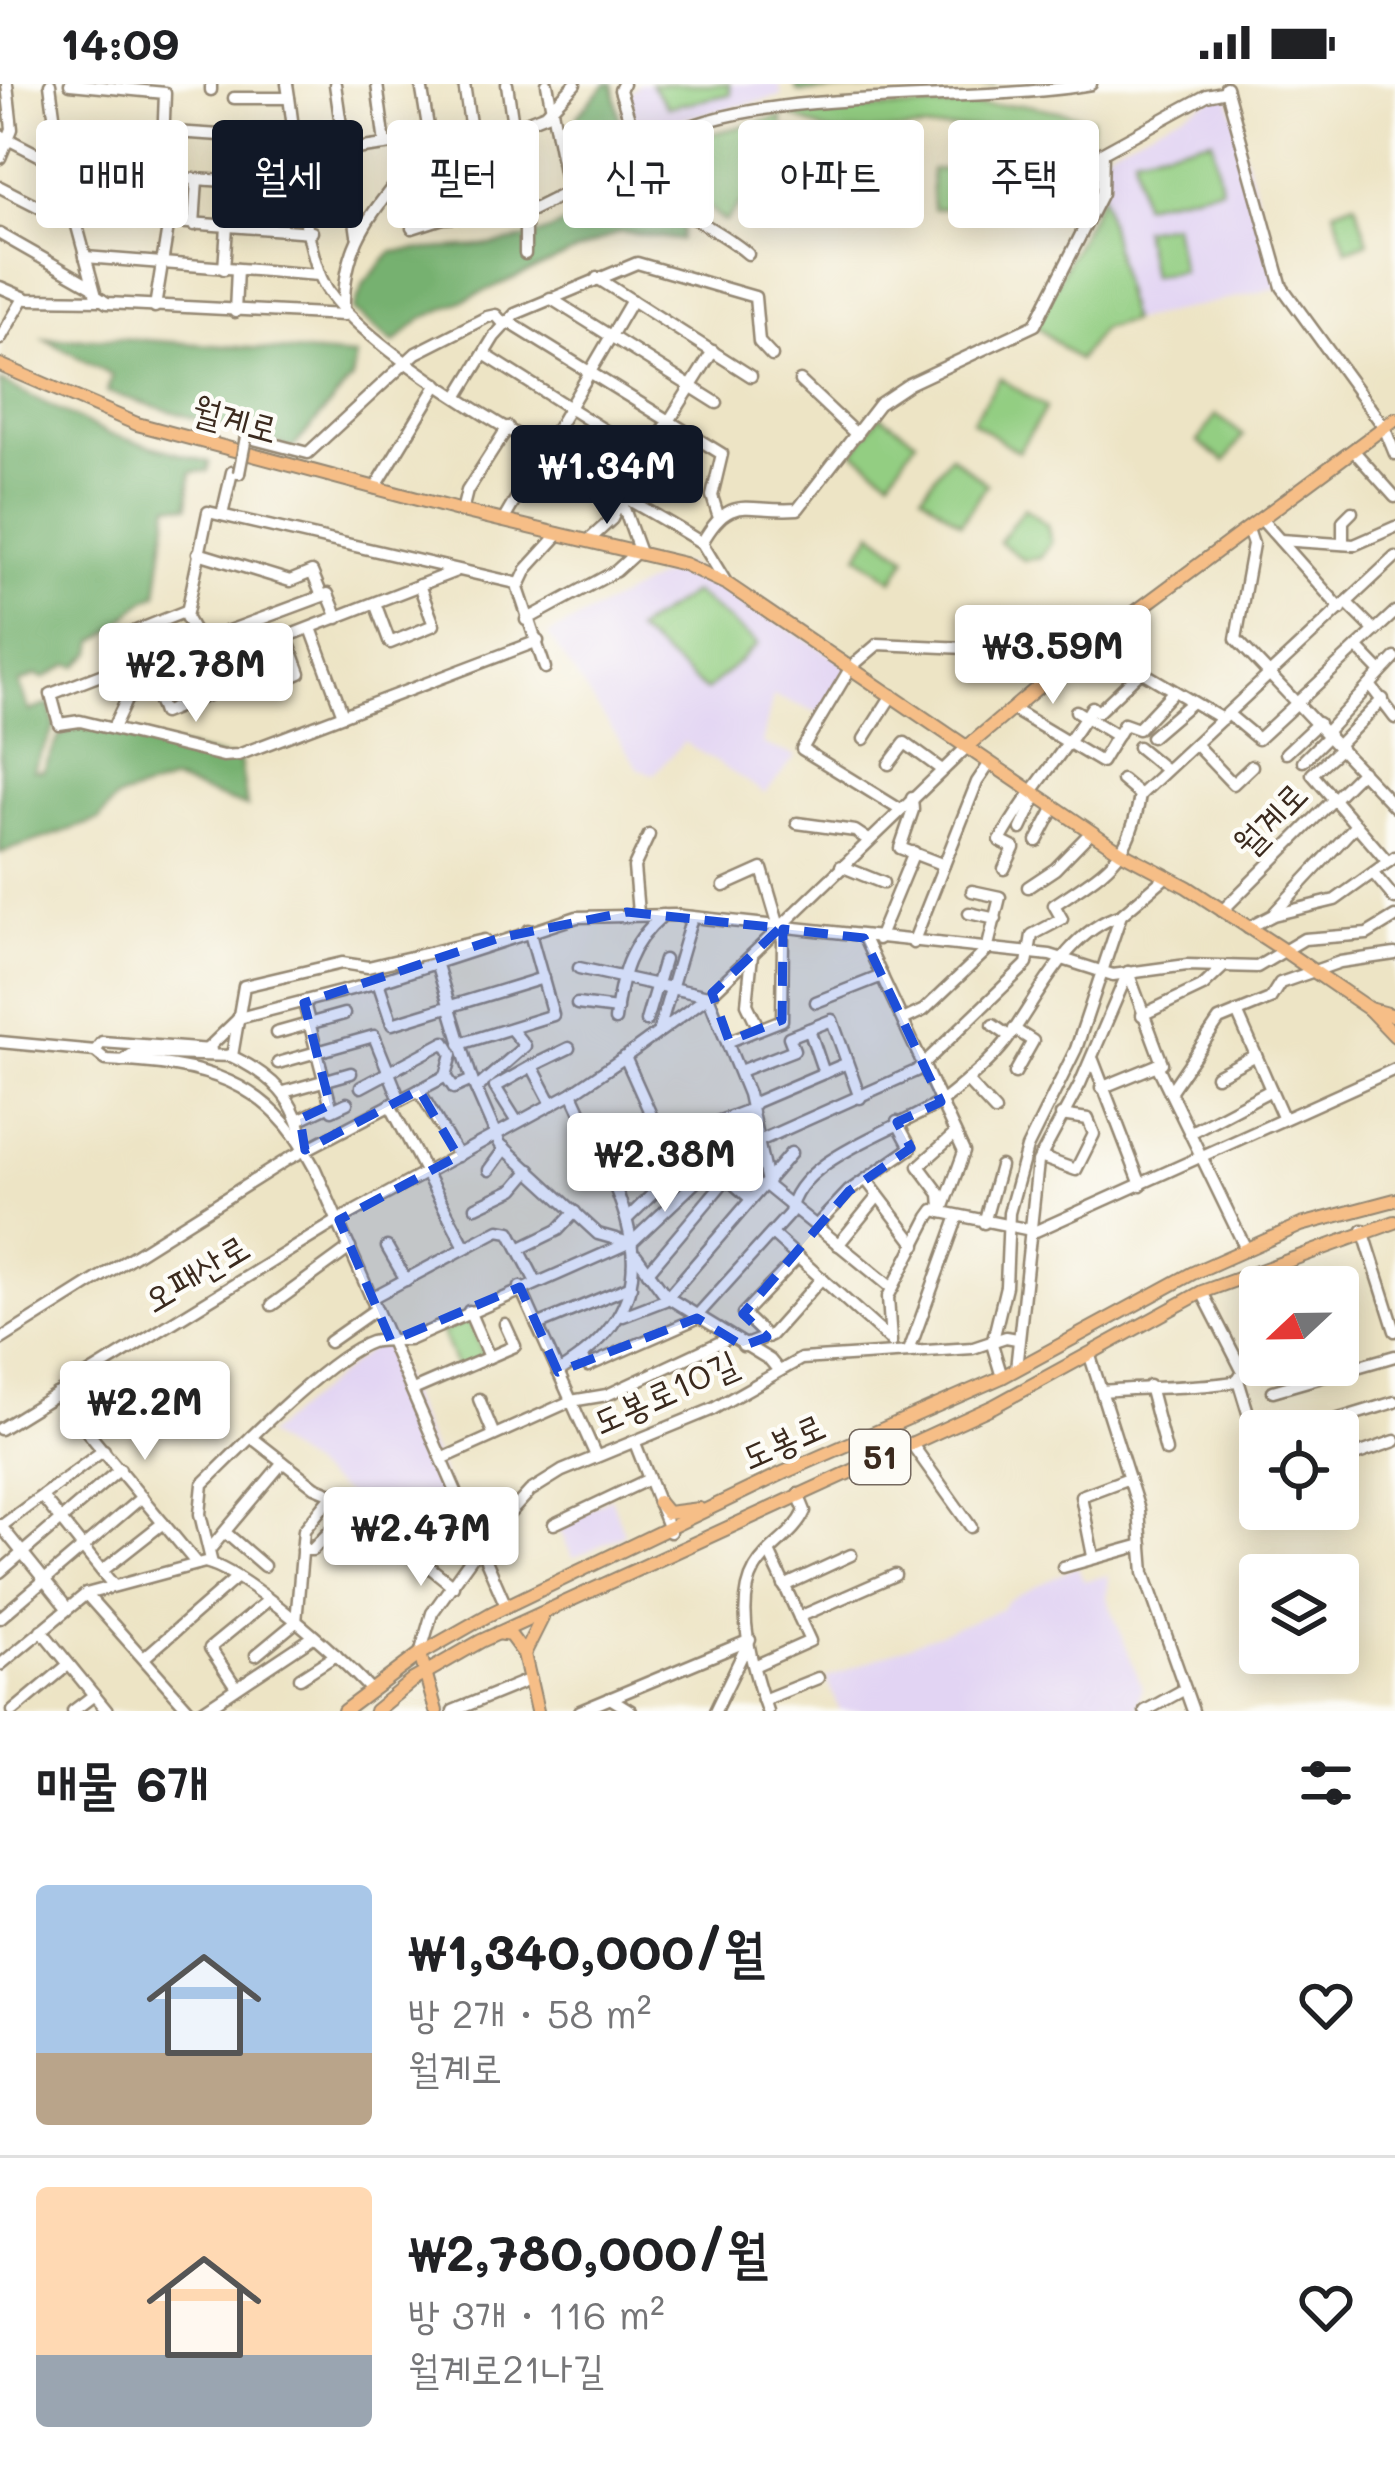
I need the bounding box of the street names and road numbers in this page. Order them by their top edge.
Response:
street label: 월계로 [187,384,283,451]
street label: 월계로 [1222,770,1316,866]
street label: 오패산로 [133,1222,257,1322]
street label: 도봉로10길 [584,1338,744,1443]
street label: 도봉로 [733,1400,832,1479]
road number: 51 [850,1430,910,1484]

